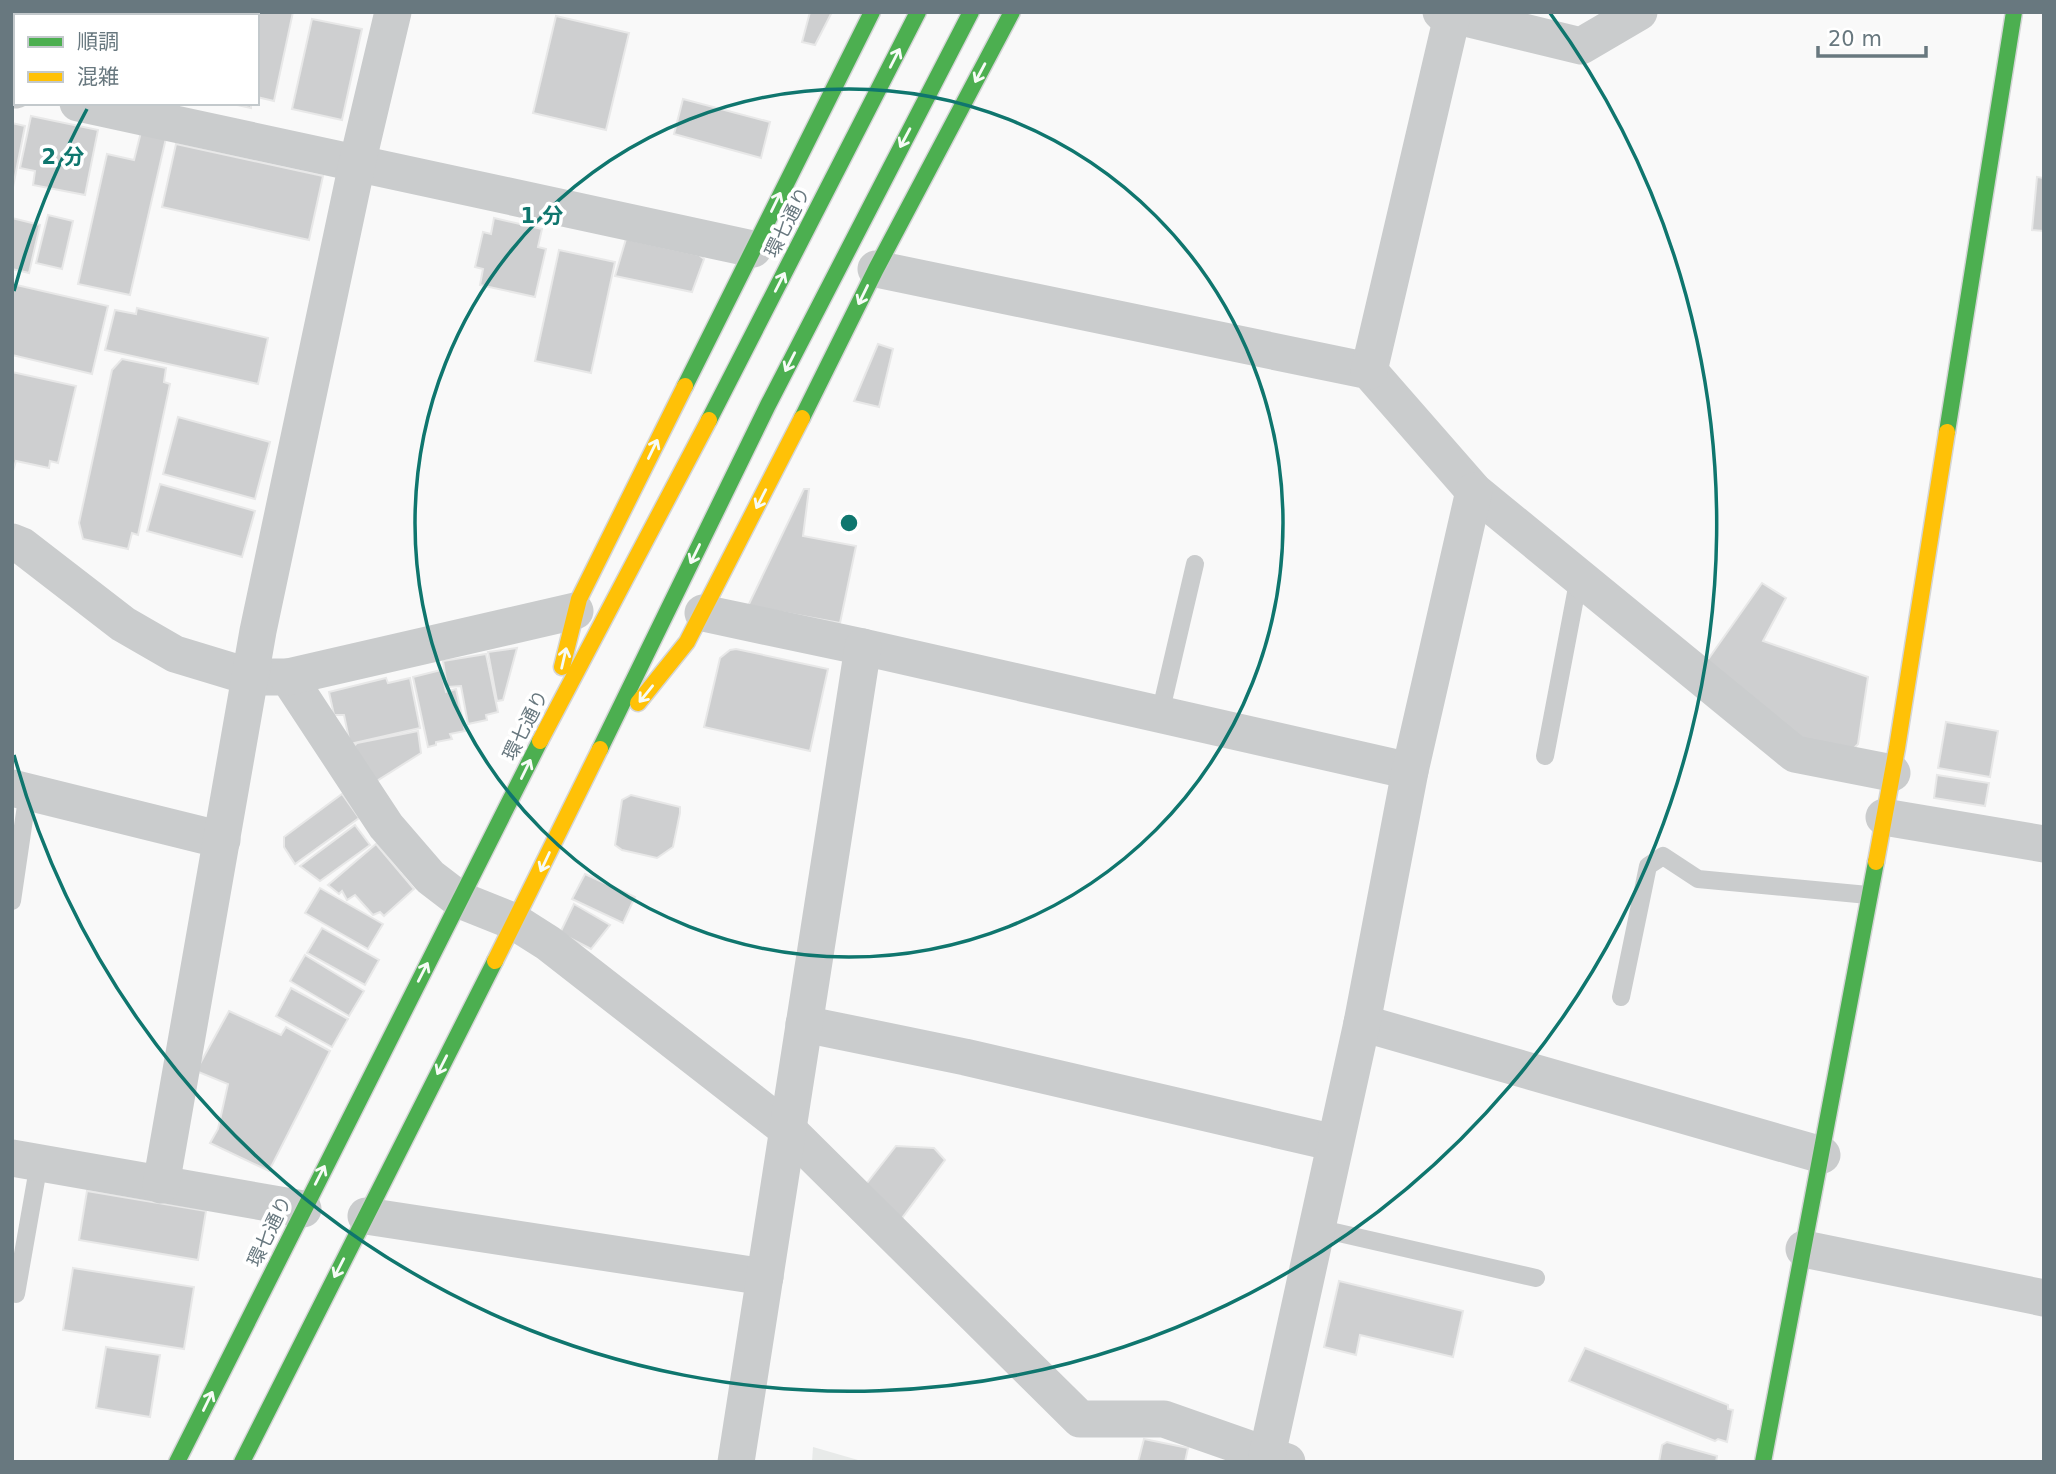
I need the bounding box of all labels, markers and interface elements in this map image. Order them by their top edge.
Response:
legend [14,14,259,105]
scale bar [1818,14,1926,58]
text: 20 m [1828,27,1882,51]
text: 順調 [77,30,119,54]
one-way arrow [888,48,902,69]
one-way arrow [973,62,987,82]
text: 混雑 [77,65,119,89]
one-way arrow [898,127,911,148]
text: 2 分 [42,145,84,169]
street label: 環七通り [760,183,814,261]
one-way arrow [770,192,784,213]
text: 1 分 [521,204,563,228]
one-way arrow [773,272,787,293]
one-way arrow [855,284,869,305]
one-way arrow [782,351,796,372]
one-way arrow [647,439,661,460]
one-way arrow [754,488,768,509]
centre of rings [837,511,861,535]
one-way arrow [687,543,701,564]
one-way arrow [558,647,571,669]
one-way arrow [638,684,653,702]
street label: 環七通り [498,686,552,764]
one-way arrow [520,759,534,780]
one-way arrow [538,851,551,872]
one-way arrow [416,962,430,983]
one-way arrow [435,1054,449,1075]
one-way arrow [314,1165,328,1186]
street label: 環七通り [242,1192,296,1270]
one-way arrow [332,1257,346,1278]
one-way arrow [201,1391,215,1412]

